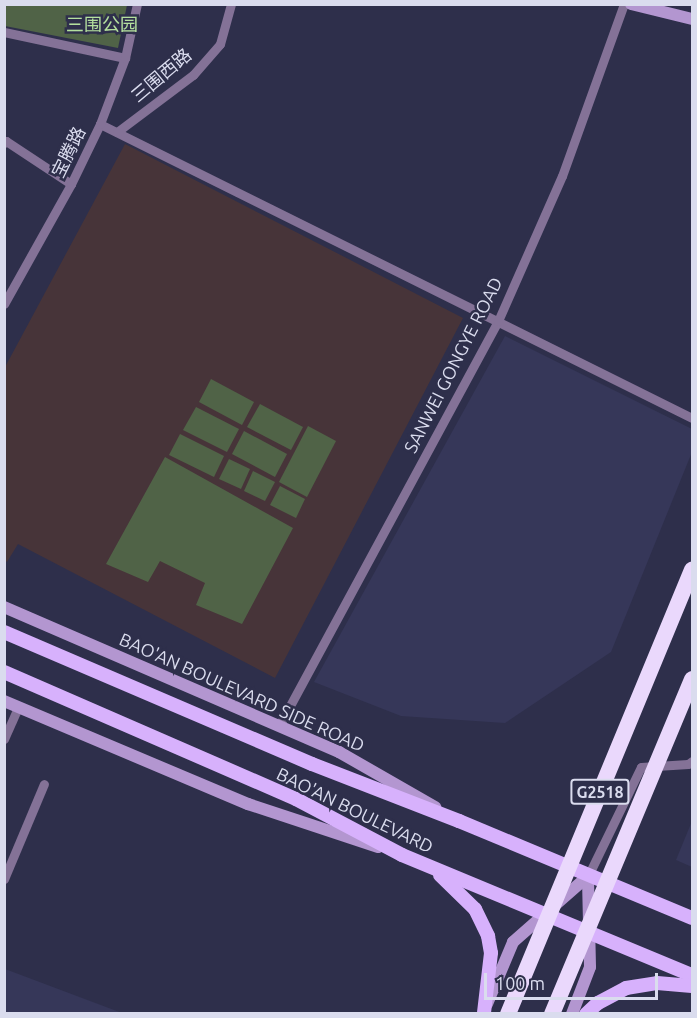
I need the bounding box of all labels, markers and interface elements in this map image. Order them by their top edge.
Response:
park label: 三围公园 [66,13,138,35]
street label: 三围西路 [126,44,196,106]
street label: 宝腾路 [46,123,90,181]
street label: SANWEI GONGYE ROAD [399,274,507,456]
street label: BAO'AN BOULEVARD SIDE ROAD [116,628,368,756]
street label: BAO'AN BOULEVARD [273,763,437,857]
road number: G2518 [570,779,630,805]
scale bar [487,961,661,999]
text: 100 m [495,973,545,993]

